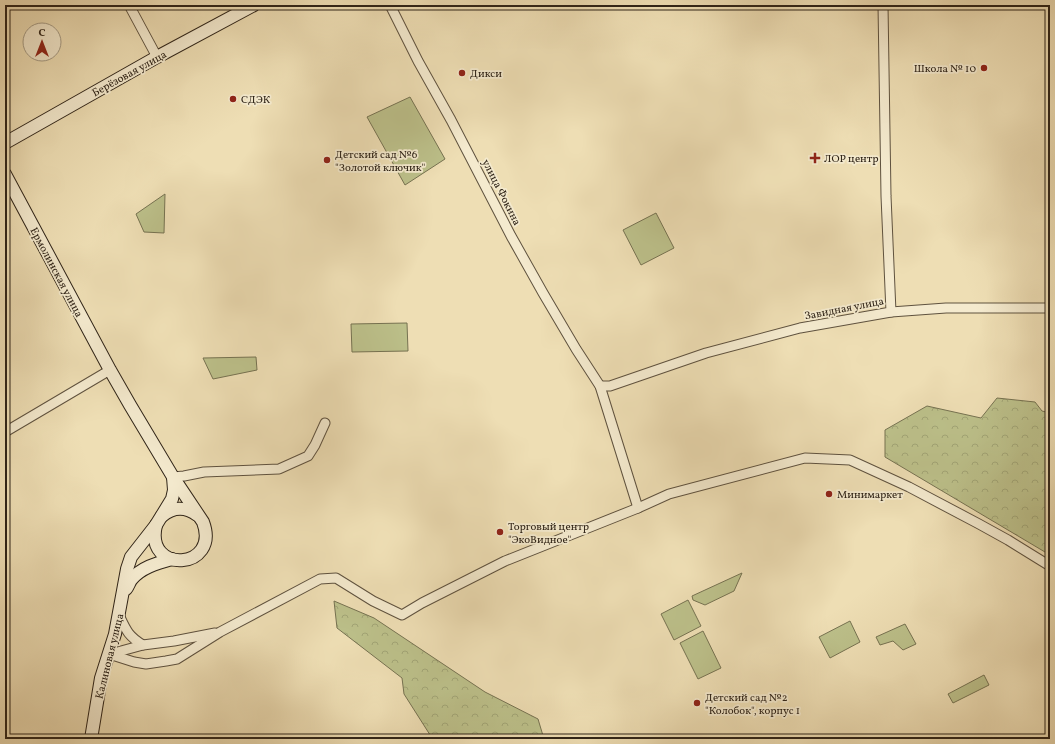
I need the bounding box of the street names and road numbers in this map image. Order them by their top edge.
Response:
street label: Берёзовая улица [90,47,170,101]
street label: улица Фокина [478,157,524,229]
street label: Ермолинская улица [26,225,86,321]
street label: Завидная улица [803,294,886,325]
street label: Калиновая улица [93,612,128,701]

